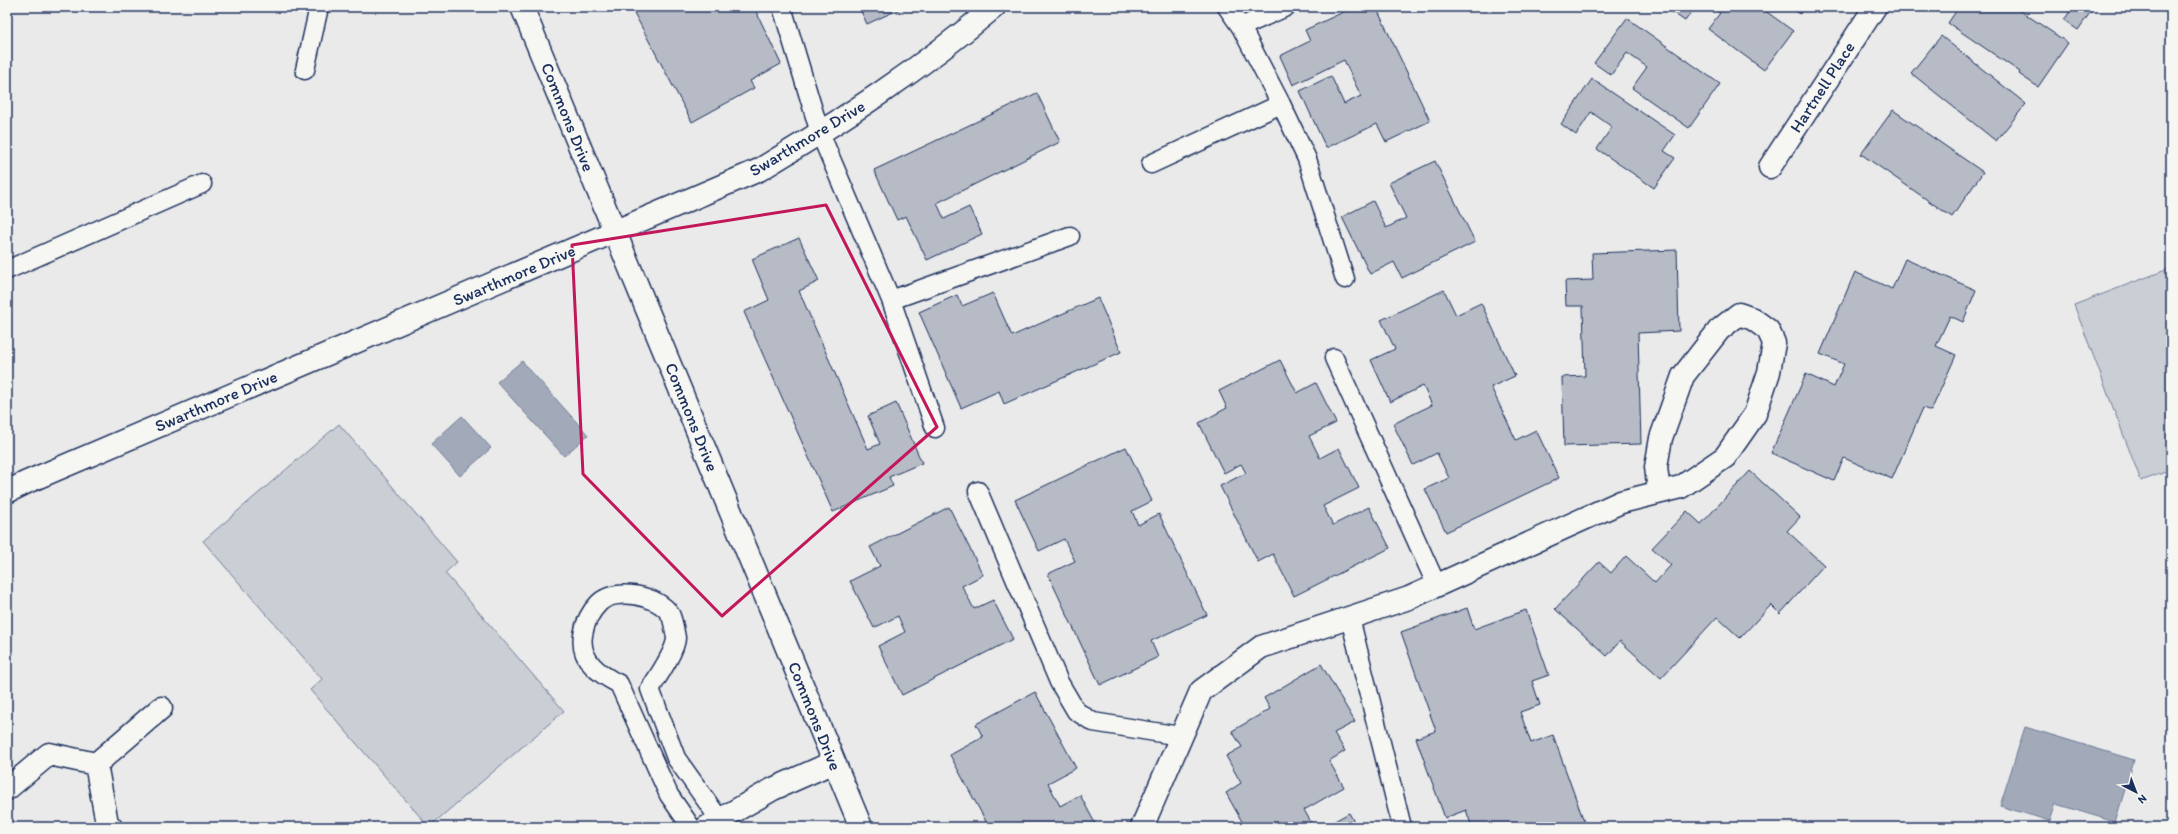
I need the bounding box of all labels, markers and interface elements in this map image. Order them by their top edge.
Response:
street label: Hartnell Place [1785,38,1859,136]
street label: Commons Drive [537,60,599,174]
street label: Swarthmore Drive [746,96,868,180]
street label: Swarthmore Drive [450,240,578,310]
street label: Commons Drive [661,360,723,474]
street label: Swarthmore Drive [152,366,280,436]
street label: Commons Drive [784,659,846,773]
north arrow [2116,772,2156,812]
text: N [2135,792,2149,806]

